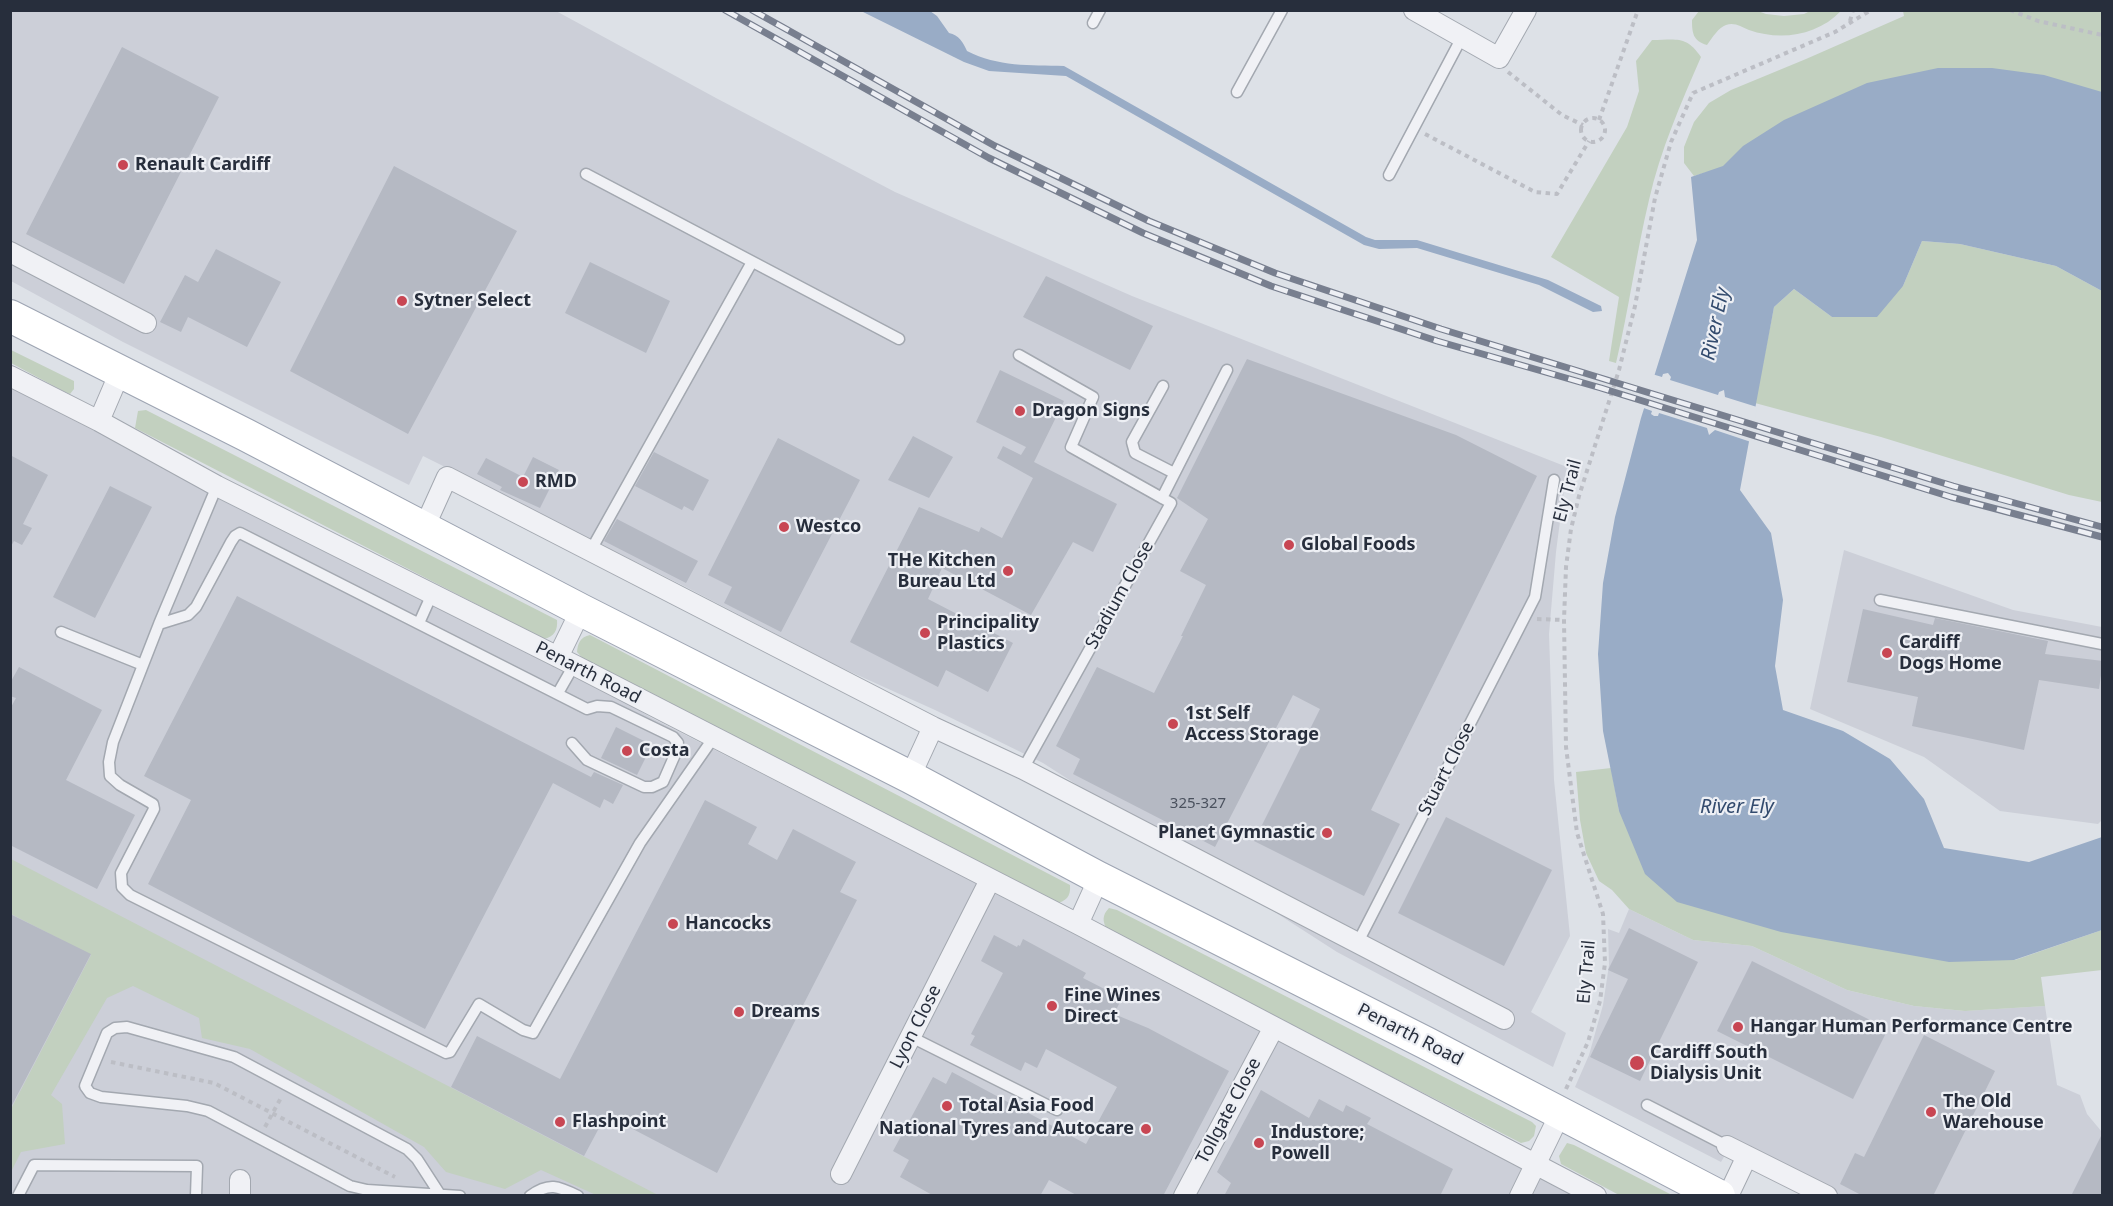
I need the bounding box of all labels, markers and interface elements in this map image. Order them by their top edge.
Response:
place label: Renault Cardiff [135,154,270,176]
marker: Renault Cardiff [116,158,130,172]
water label: River Ely [1697,285,1735,363]
place label: Sytner Select [414,290,531,312]
marker: Sytner Select [395,294,409,308]
place label: Dragon Signs [1032,400,1150,422]
marker: Dragon Signs [1013,404,1027,418]
street label: Ely Trail [1549,457,1587,525]
place label: RMD [535,471,577,493]
marker: RMD [516,475,530,489]
place label: Westco [796,516,861,538]
marker: Westco [777,520,791,534]
place label: Global Foods [1301,534,1416,556]
street label: Stadium Close [1081,537,1159,653]
marker: Global Foods [1282,538,1296,552]
place label: THe Kitchen Bureau Ltd [888,550,996,592]
marker: THe Kitchen Bureau Ltd [1001,564,1015,578]
place label: Principality Plastics [937,612,1039,654]
marker: Principality Plastics [918,626,932,640]
place label: Cardiff Dogs Home [1899,632,2002,674]
street label: Penarth Road [532,637,644,709]
marker: Cardiff Dogs Home [1880,646,1894,660]
place label: 1st Self Access Storage [1185,703,1319,746]
marker: 1st Self Access Storage [1166,717,1180,731]
street label: Stuart Close [1414,719,1480,819]
place label: Costa [639,740,689,762]
marker: Costa [620,744,634,758]
house number: 325-327 [1170,795,1226,813]
water label: River Ely [1700,795,1774,819]
place label: Planet Gymnastic [1158,822,1315,844]
marker: Planet Gymnastic [1320,826,1334,840]
place label: Hancocks [685,913,771,935]
marker: Hancocks [666,917,680,931]
street label: Ely Trail [1573,939,1601,1005]
street label: Lyon Close [886,982,946,1072]
place label: Fine Wines Direct [1064,985,1161,1028]
marker: Fine Wines Direct [1045,999,1059,1013]
street label: Penarth Road [1354,999,1466,1071]
place label: Dreams [751,1001,820,1023]
marker: Dreams [732,1005,746,1019]
place label: Hangar Human Performance Centre [1750,1016,2073,1038]
marker: Hangar Human Performance Centre [1731,1020,1745,1034]
place label: Cardiff South Dialysis Unit [1650,1042,1768,1084]
street label: Tollgate Close [1192,1054,1266,1168]
marker: Cardiff South Dialysis Unit [1628,1054,1646,1072]
place label: The Old Warehouse [1943,1091,2044,1134]
place label: Total Asia Food [959,1095,1094,1117]
marker: Total Asia Food [940,1099,954,1113]
marker: The Old Warehouse [1924,1105,1938,1119]
place label: Flashpoint [572,1111,666,1133]
marker: Flashpoint [553,1115,567,1129]
place label: National Tyres and Autocare [879,1118,1134,1140]
marker: National Tyres and Autocare [1139,1122,1153,1136]
place label: Industore; Powell [1271,1122,1364,1164]
marker: Industore; Powell [1252,1136,1266,1150]

